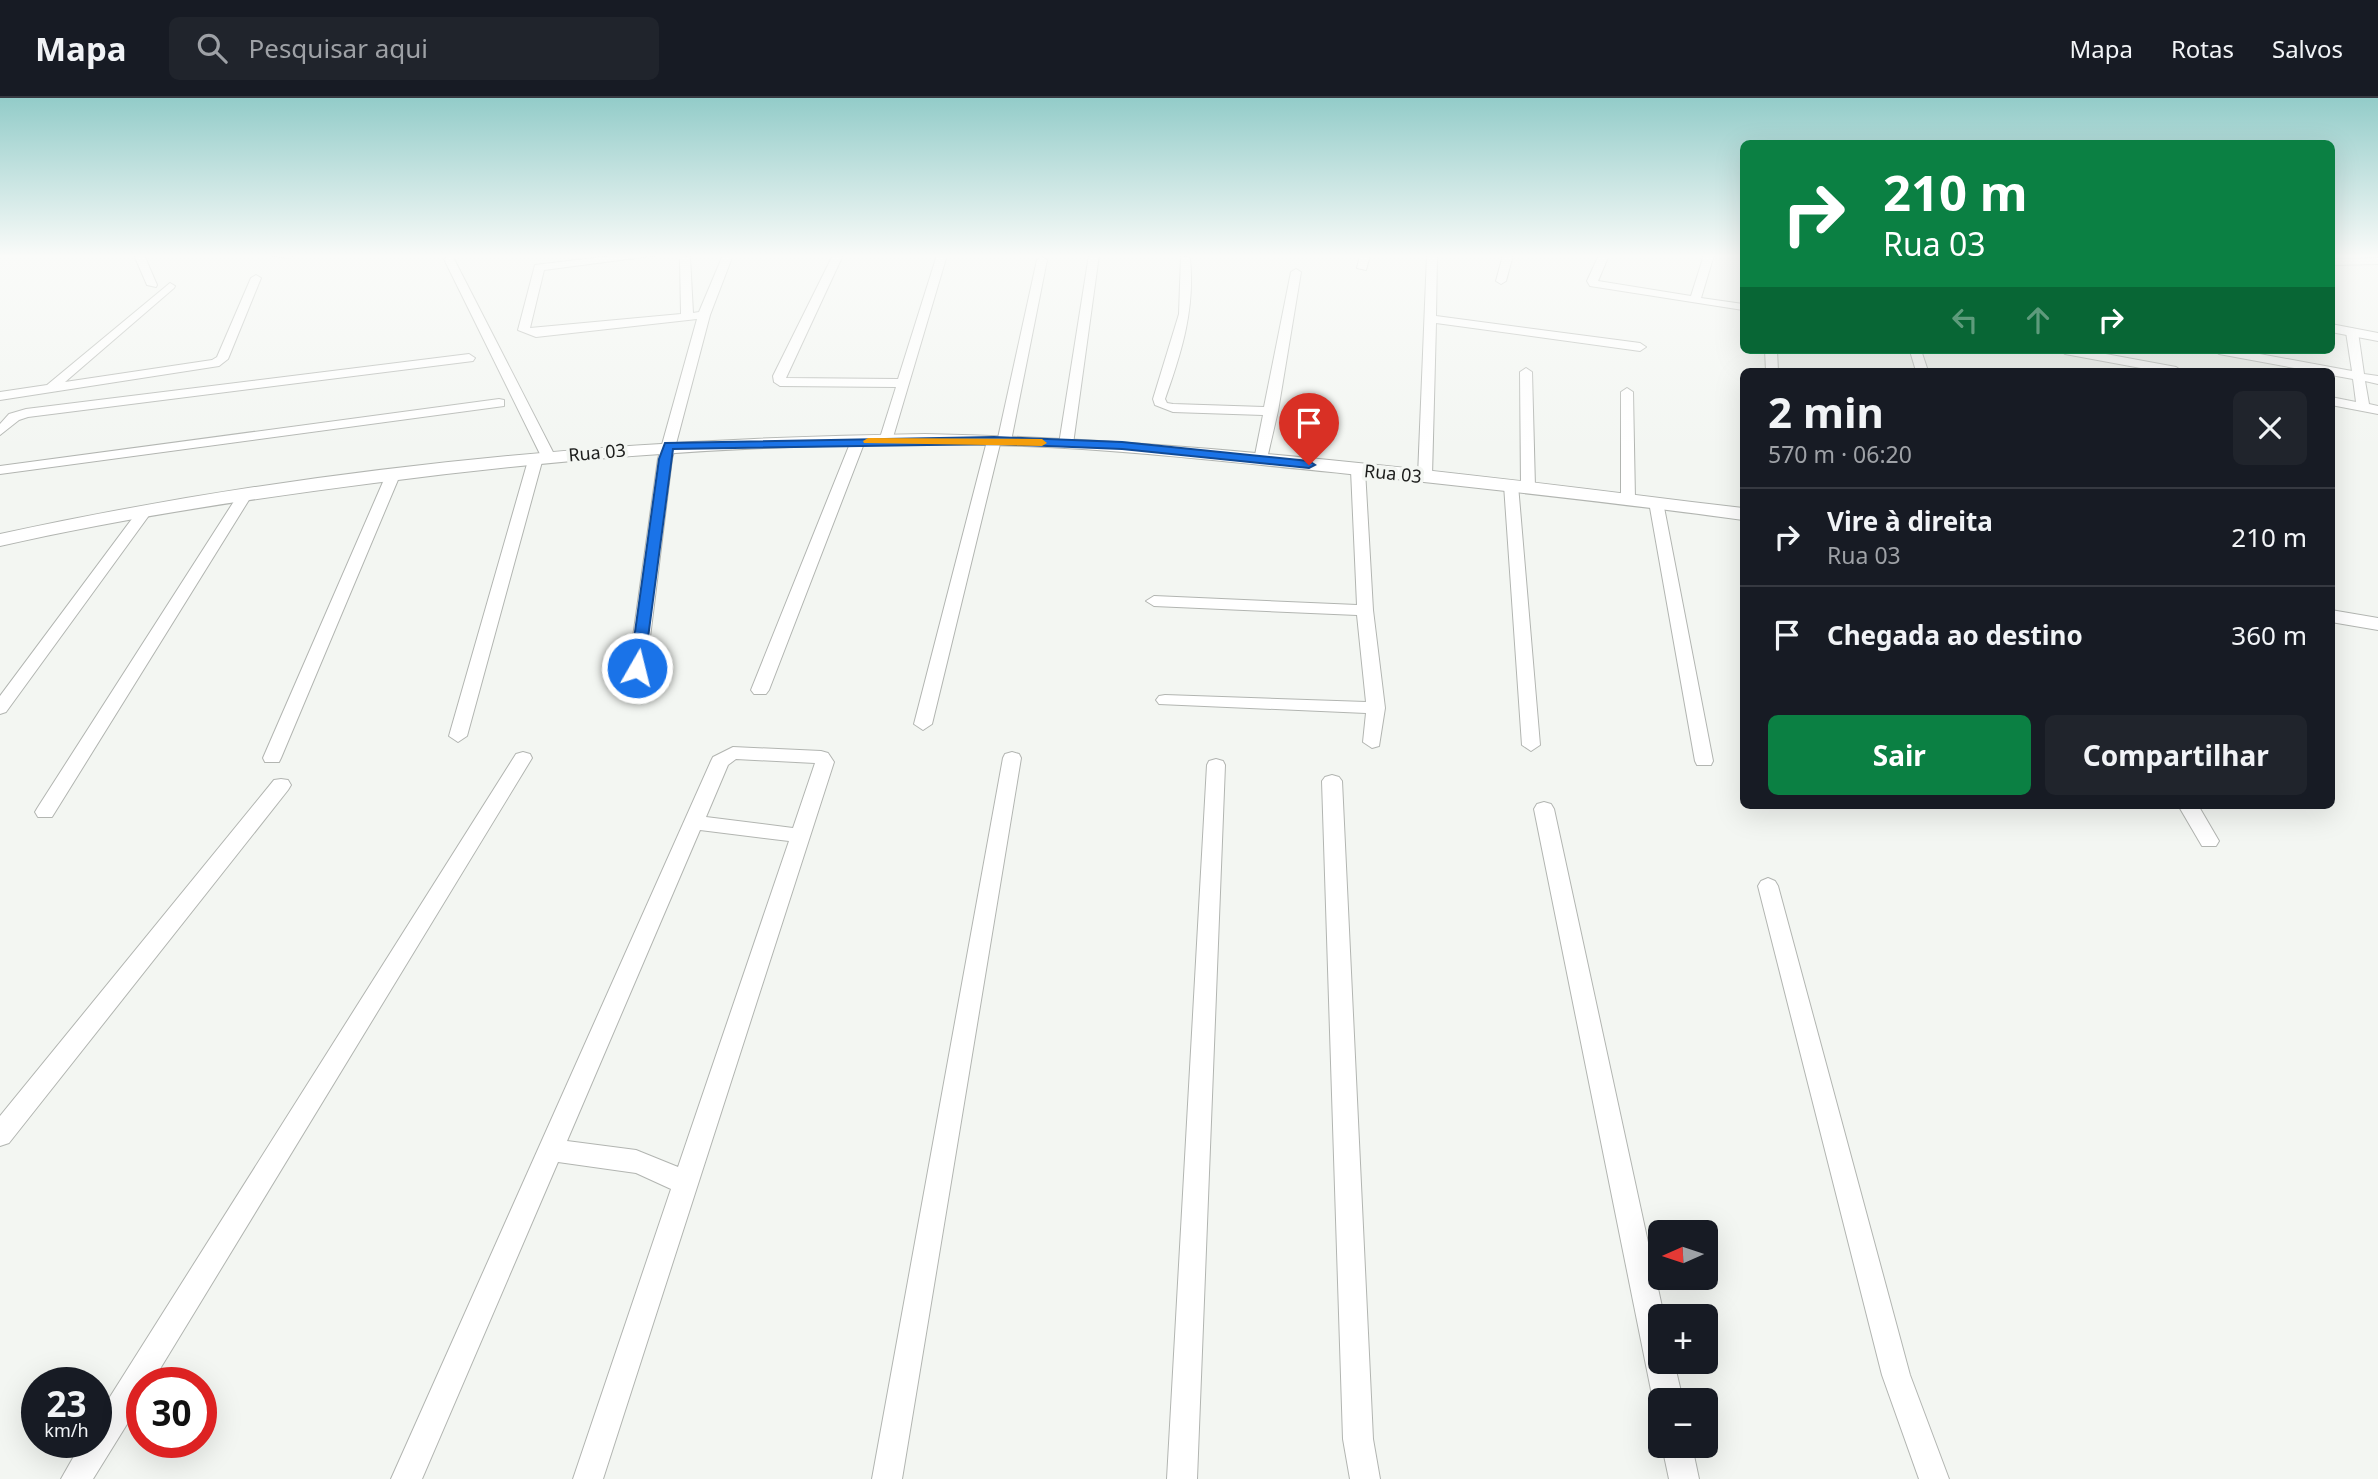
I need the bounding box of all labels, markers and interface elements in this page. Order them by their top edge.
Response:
search box [169,17,659,80]
text: Mapa [35,26,127,71]
icon: search [193,29,231,67]
text: Pesquisar aqui [249,30,428,66]
text: Mapa [2069,32,2133,65]
text: Rotas [2171,32,2234,65]
text: Salvos [2272,32,2343,65]
text: 210 m [1883,159,2028,225]
icon: right [1768,168,1859,259]
text: Rua 03 [1883,222,1986,265]
icon: left [1946,301,1984,339]
icon: ahead [2019,301,2057,339]
icon: right [2092,301,2130,339]
text: 2 min [1768,383,1884,440]
button: close [2233,391,2307,465]
pin [1279,393,1339,465]
icon: arrive [1290,404,1328,442]
street label: Rua 03 [567,438,627,466]
text: 570 m · 06:20 [1768,438,1912,470]
street label: Rua 03 [1363,458,1423,488]
text: Vire à direita [1827,503,1993,539]
icon: right [1768,518,1806,556]
text: 210 m [2231,519,2307,555]
text: Rua 03 [1827,539,1901,571]
icon: arrive [1768,616,1806,654]
text: Chegada ao destino [1827,617,2083,653]
text: 360 m [2231,617,2307,653]
position arrow [600,631,674,705]
button: Sair [1768,715,2031,795]
button: Compartilhar [2045,715,2307,795]
north arrow [1648,1220,1718,1290]
map controls [1648,1220,1718,1458]
button: + [1648,1304,1718,1374]
speed limit sign: 30 [126,1367,217,1458]
text: 23 [46,1380,87,1427]
button: − [1648,1388,1718,1458]
text: km/h [44,1418,89,1442]

